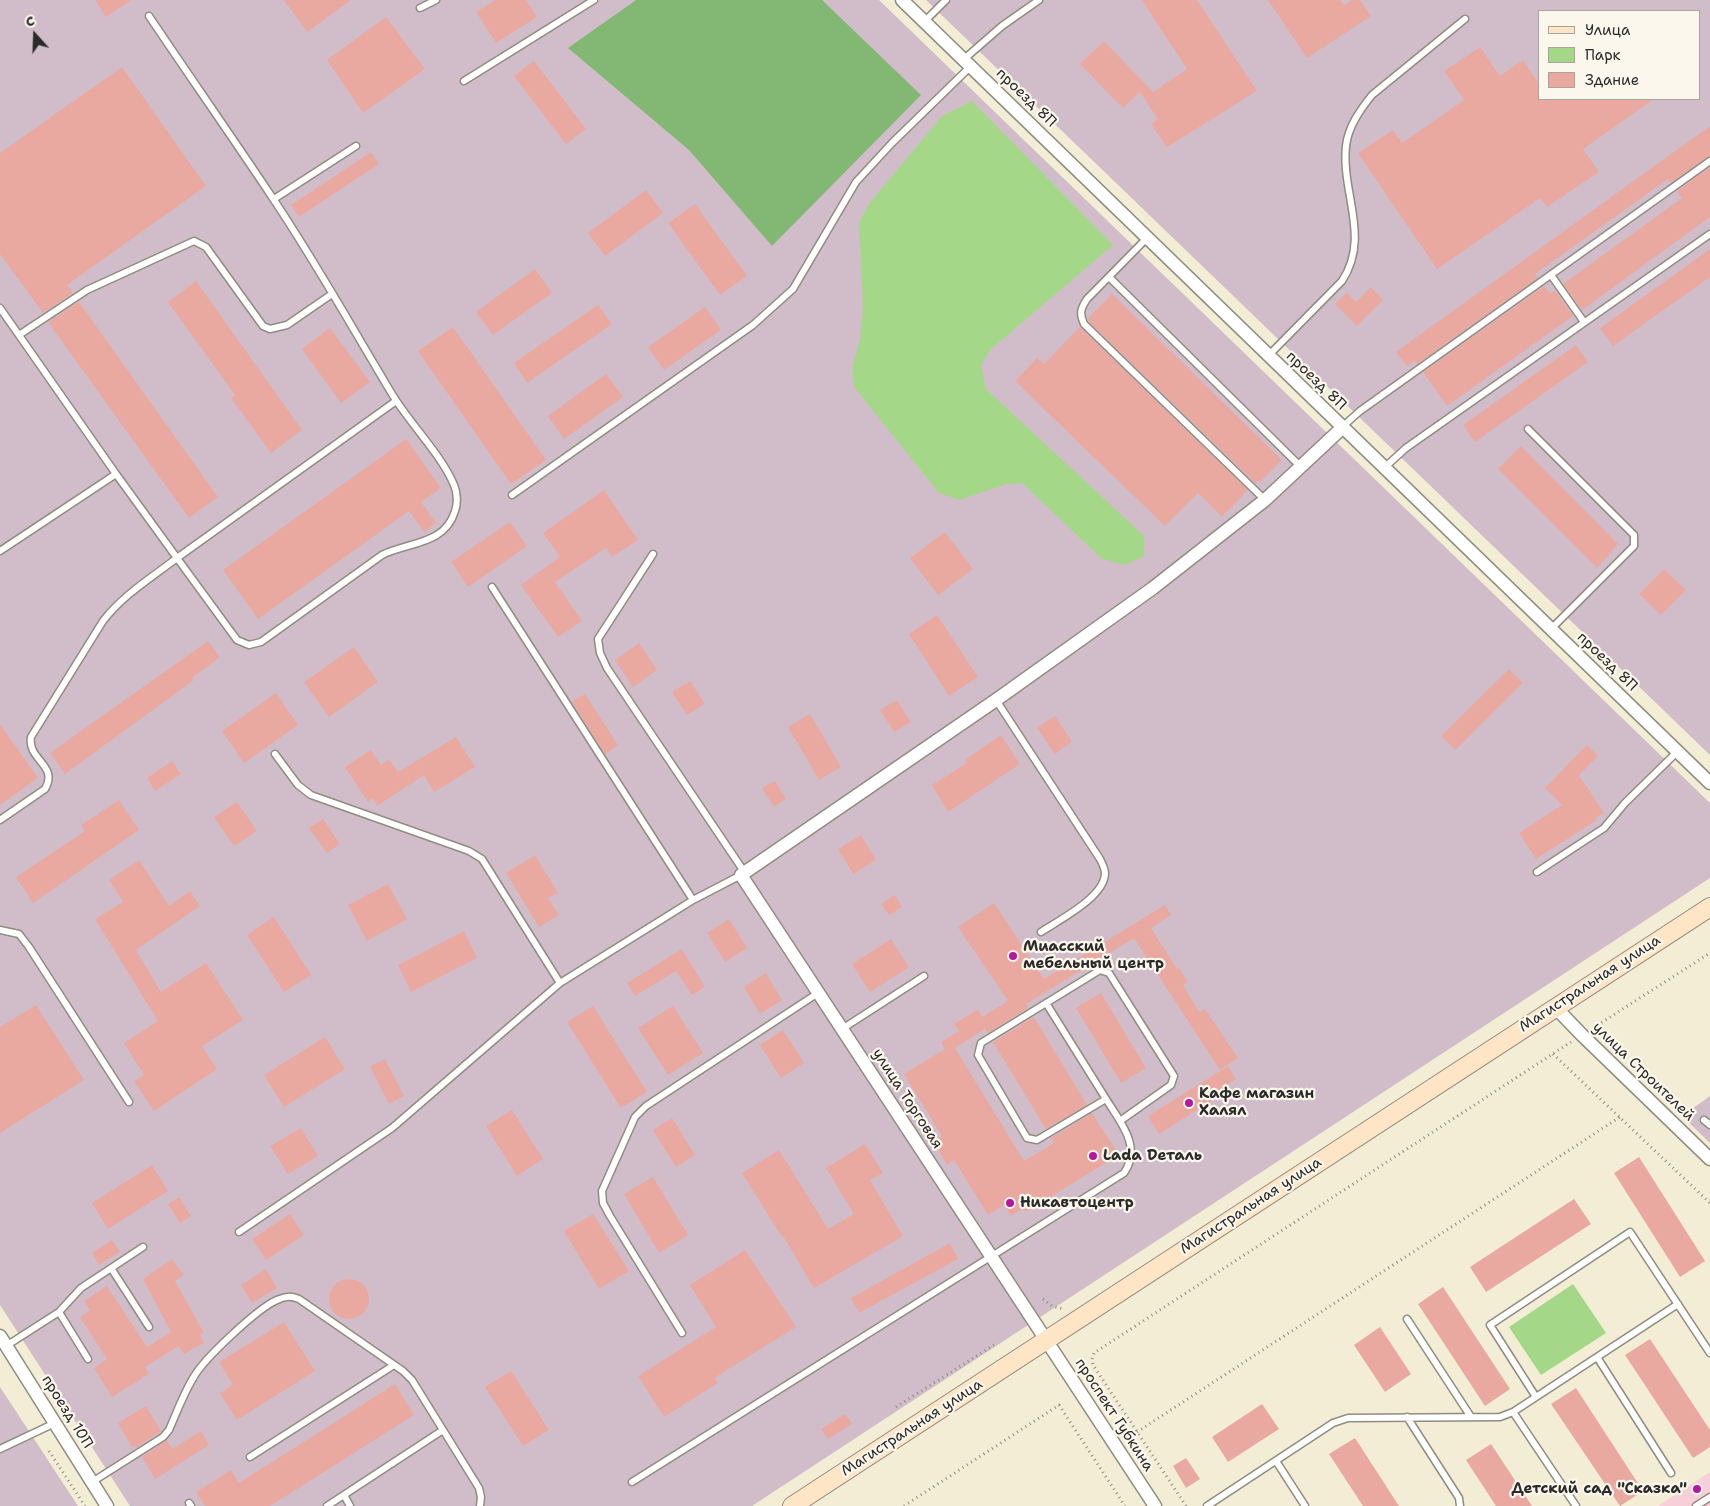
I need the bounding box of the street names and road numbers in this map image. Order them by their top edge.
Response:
street label: проезд 8П [992,65,1060,131]
street label: проезд 8П [1282,348,1350,414]
street label: проезд 8П [1573,629,1641,695]
street label: Магистральная улица [1516,931,1664,1037]
street label: улица Строителей [1588,1019,1698,1125]
street label: улица Торговая [868,1045,946,1153]
street label: Магистральная улица [1177,1153,1325,1259]
street label: проспект Губкина [1071,1355,1157,1475]
street label: проезд 10П [37,1372,97,1452]
street label: Магистральная улица [838,1375,986,1481]

